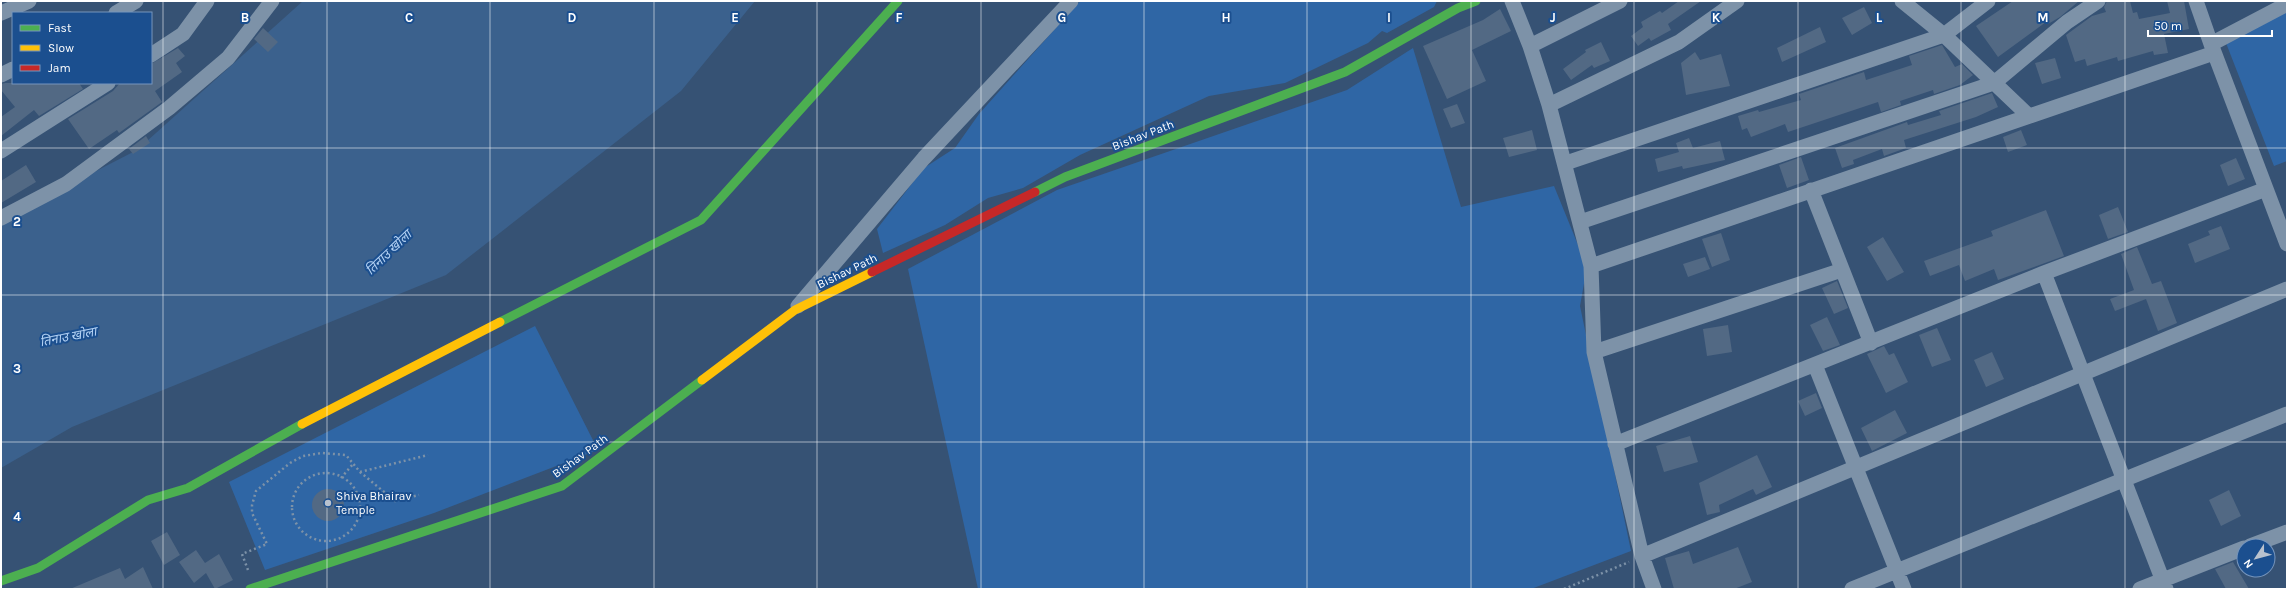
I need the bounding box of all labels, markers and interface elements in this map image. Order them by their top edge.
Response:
text: B [241,10,249,25]
text: C [405,10,413,25]
text: D [568,10,577,25]
text: E [731,10,739,25]
text: F [895,10,903,25]
text: G [1058,10,1066,25]
text: H [1221,10,1231,25]
text: I [1387,10,1391,25]
text: J [1550,10,1556,25]
text: K [1712,10,1721,25]
text: L [1876,10,1883,25]
text: M [2037,10,2049,25]
legend [12,12,152,84]
scale bar [2148,12,2272,38]
text: 50 m [2154,19,2182,33]
text: Fast [48,21,72,35]
text: Slow [48,41,74,55]
text: Jam [48,61,71,75]
street label: Bishav Path [1110,117,1176,153]
text: 2 [13,214,21,229]
water label: तिनाउ खोला [362,225,416,278]
street label: Bishav Path [815,250,879,292]
water label: तिनाउ खोला [38,323,100,349]
text: 3 [13,361,21,376]
street label: Bishav Path [550,431,610,481]
place label: Shiva Bhairav Temple [336,489,411,517]
marker: Shiva Bhairav Temple [323,498,333,508]
text: 4 [13,509,21,524]
north arrow [2236,538,2276,578]
text: N [2241,557,2256,571]

